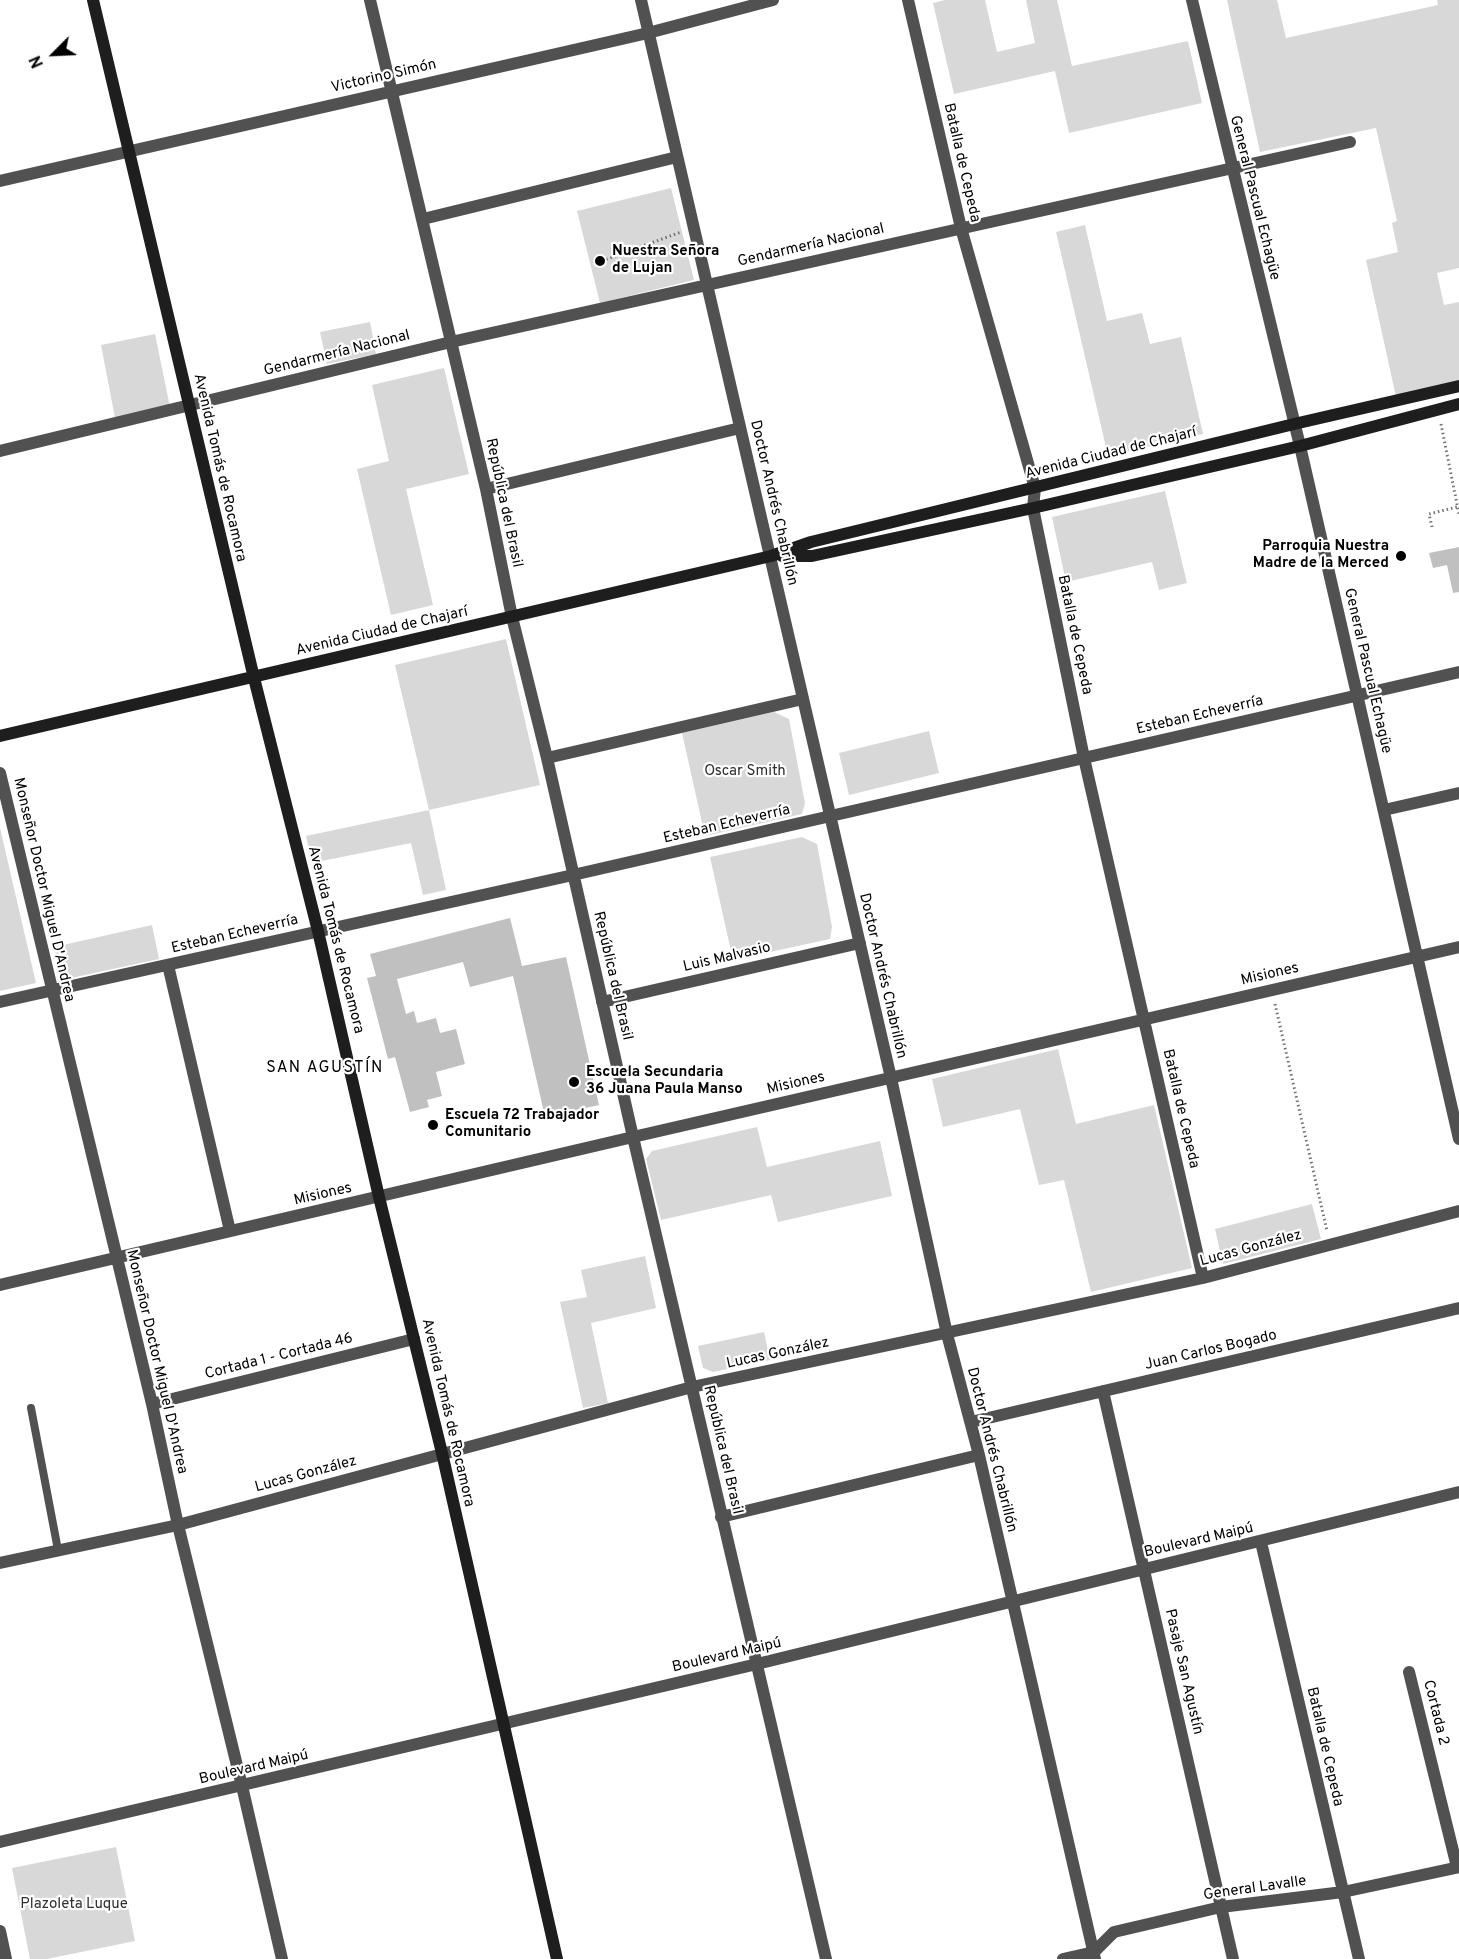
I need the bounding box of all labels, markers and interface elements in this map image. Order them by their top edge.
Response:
north arrow [24,24,84,84]
text: N [26,52,49,71]
street label: Victorino Simón [330,56,438,98]
street label: Batalla de Cepeda [939,102,983,224]
street label: General Pascual Echagüe [1225,114,1283,282]
street label: Gendarmería Nacional [736,220,886,272]
place label: Nuestra Señora de Lujan [612,243,719,278]
marker: Nuestra Señora de Lujan [593,254,607,268]
street label: Gendarmería Nacional [262,327,412,381]
street label: Avenida Tomás de Rocamora [189,372,249,564]
street label: Doctor Andrés Chabrillón [745,418,801,588]
street label: Avenida Ciudad de Chajarí [1023,424,1199,484]
street label: República del Brasil [481,437,525,569]
place label: Parroquia Nuestra Madre de la Merced [1253,538,1389,573]
marker: Parroquia Nuestra Madre de la Merced [1394,549,1408,563]
street label: Batalla de Cepeda [1053,574,1095,696]
street label: General Pascual Echagüe [1339,587,1395,755]
street label: Avenida Ciudad de Chajarí [294,603,470,661]
street label: Esteban Echeverría [1135,693,1265,739]
park label: Oscar Smith [704,763,786,781]
street label: Monseñor Doctor Miguel D'Andrea [8,776,78,1004]
street label: Esteban Echeverría [662,802,792,848]
street label: Avenida Tomás de Rocamora [303,844,367,1036]
street label: Doctor Andrés Chabrillón [854,891,910,1061]
street label: República del Brasil [588,910,636,1042]
street label: Esteban Echeverría [170,912,300,958]
street label: Luis Malvasio [682,939,772,977]
street label: Misiones [1239,960,1301,990]
street label: Batalla de Cepeda [1158,1048,1202,1170]
district label: SAN AGUSTÍN [266,1059,384,1079]
place label: Escuela Secundaria 36 Juana Paula Manso [586,1064,743,1099]
street label: Misiones [765,1069,827,1099]
marker: Escuela Secundaria 36 Juana Paula Manso [567,1075,581,1089]
place label: Escuela 72 Trabajador Comunitario [445,1107,599,1142]
marker: Escuela 72 Trabajador Comunitario [426,1118,440,1132]
street label: Misiones [292,1180,354,1210]
street label: Lucas González [1198,1227,1304,1271]
street label: Monseñor Doctor Miguel D'Andrea [121,1248,191,1476]
street label: Avenida Tomás de Rocamora [417,1317,477,1509]
street label: Juan Carlos Bogado [1143,1327,1279,1375]
street label: Cortada 1 - Cortada 46 [203,1330,355,1384]
street label: Lucas González [725,1334,831,1374]
street label: Doctor Andrés Chabrillón [962,1366,1020,1534]
street label: República del Brasil [698,1384,746,1516]
street label: Lucas González [253,1453,359,1497]
street label: Boulevard Maipú [1143,1520,1255,1562]
street label: Pasaje San Agustín [1160,1607,1206,1737]
street label: Boulevard Maipú [671,1635,783,1677]
street label: Cortada 2 [1418,1678,1452,1748]
street label: Batalla de Cepeda [1302,1686,1346,1808]
street label: Boulevard Maipú [198,1747,310,1789]
street label: General Lavalle [1202,1873,1308,1905]
park label: Plazoleta Luque [20,1896,128,1914]

